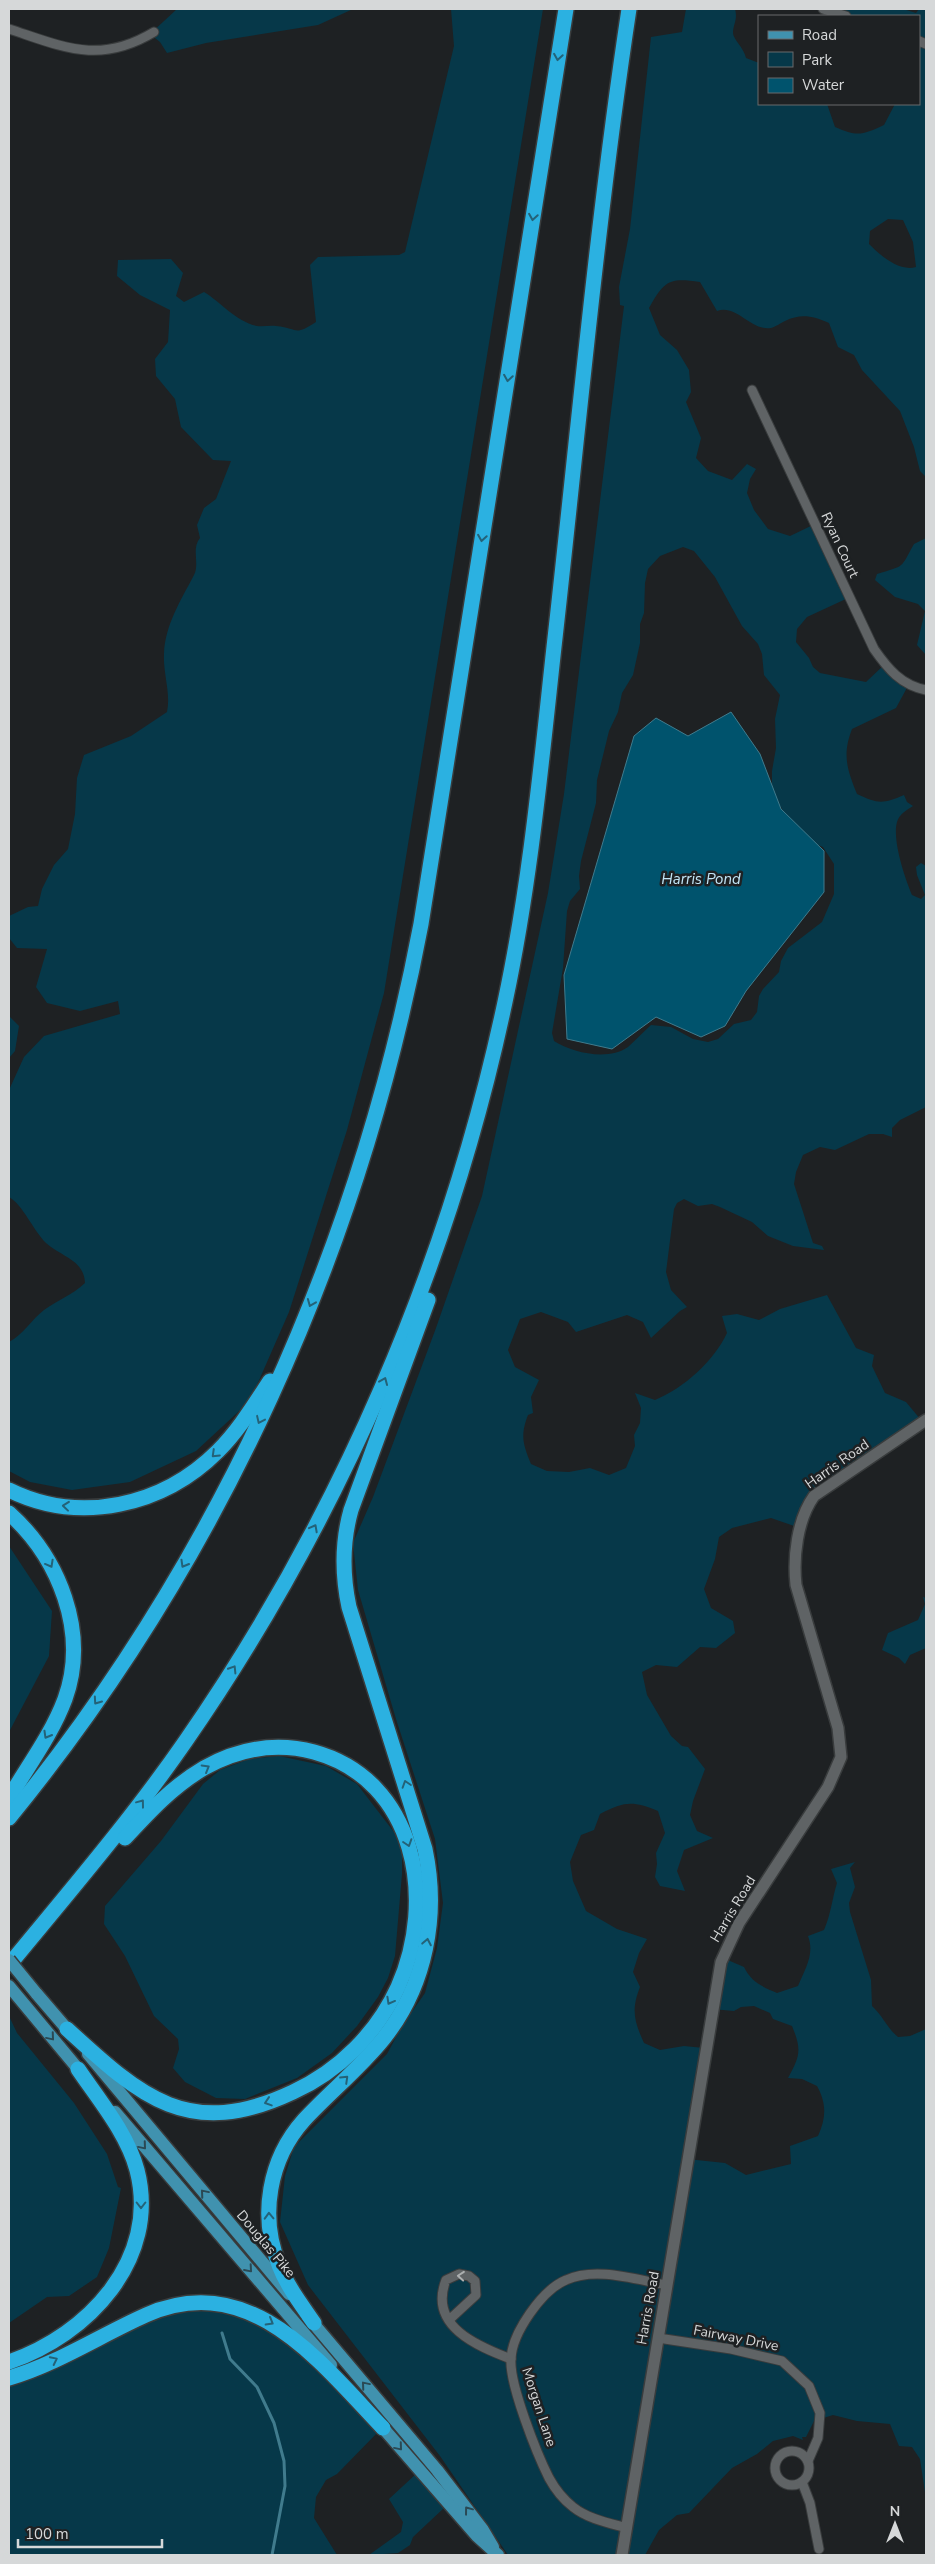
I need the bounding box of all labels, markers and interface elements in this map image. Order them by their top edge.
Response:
legend [758,15,920,105]
text: Road [802,25,837,45]
text: Park [802,50,832,70]
one-way arrow [554,53,564,61]
text: Water [802,75,845,95]
one-way arrow [528,214,539,222]
one-way arrow [503,374,513,382]
street label: Ryan Court [817,509,863,581]
one-way arrow [478,534,488,543]
water label: Harris Pond [661,869,741,889]
one-way arrow [307,1299,317,1307]
one-way arrow [378,1377,389,1386]
one-way arrow [256,1415,266,1424]
street label: Harris Road [801,1435,873,1493]
one-way arrow [211,1448,220,1457]
one-way arrow [62,1501,70,1512]
one-way arrow [308,1524,318,1533]
one-way arrow [44,1559,54,1568]
one-way arrow [181,1559,191,1568]
one-way arrow [227,1665,237,1674]
one-way arrow [94,1695,103,1705]
one-way arrow [44,1729,54,1738]
one-way arrow [200,1764,209,1774]
one-way arrow [401,1780,411,1788]
one-way arrow [136,1800,144,1809]
one-way arrow [402,1839,412,1847]
street label: Harris Road [706,1872,760,1946]
one-way arrow [421,1938,431,1947]
one-way arrow [386,1995,396,2004]
one-way arrow [46,2031,55,2040]
one-way arrow [339,2076,348,2085]
one-way arrow [265,2096,273,2106]
one-way arrow [137,2140,145,2149]
one-way arrow [201,2190,210,2199]
one-way arrow [136,2202,146,2210]
street label: Douglas Pike [232,2206,300,2282]
one-way arrow [264,2211,274,2219]
one-way arrow [243,2264,252,2273]
street label: Harris Road [632,2270,664,2346]
one-way arrow [457,2271,465,2282]
one-way arrow [265,2316,274,2326]
street label: Fairway Drive [692,2320,780,2356]
one-way arrow [49,2356,58,2366]
street label: Morgan Lane [517,2365,561,2449]
one-way arrow [362,2381,371,2390]
one-way arrow [393,2441,402,2450]
north arrow [870,2499,920,2549]
text: N [890,2502,900,2521]
one-way arrow [466,2507,474,2516]
scale bar [18,2516,161,2548]
text: 100 m [25,2524,69,2544]

